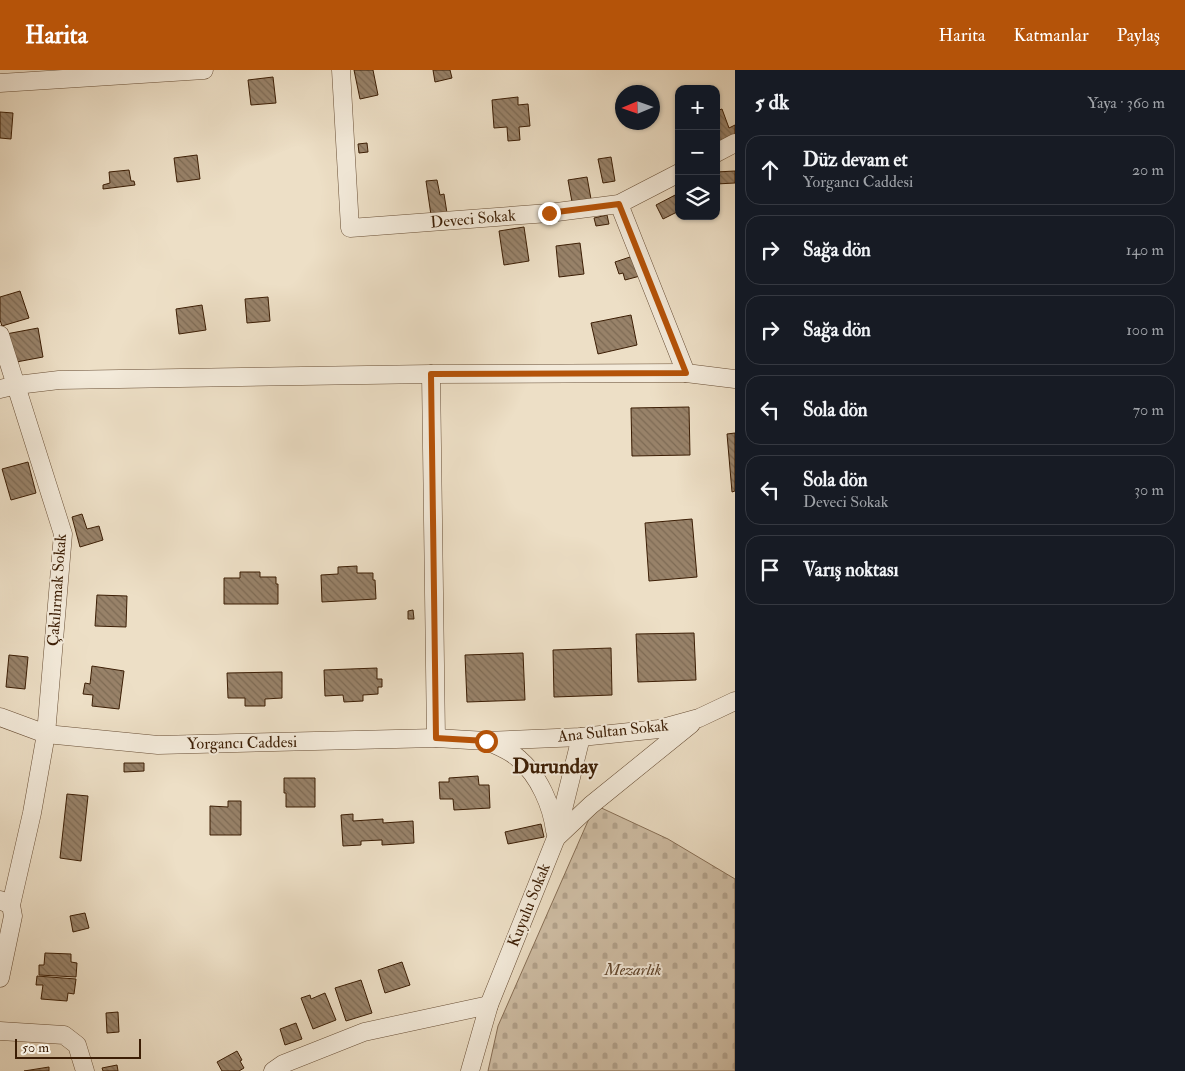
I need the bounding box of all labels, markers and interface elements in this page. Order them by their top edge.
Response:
text: Harita [25,20,88,51]
text: Harita [939,24,985,47]
text: Katmanlar [1013,24,1089,47]
text: Paylaş [1117,24,1160,47]
north arrow [615,85,660,130]
map controls [675,85,720,220]
button: + [675,85,720,130]
text: 5 dk [755,89,789,116]
text: Yaya · 360 m [1087,93,1165,113]
button: − [675,130,720,175]
text: Düz devam et [803,148,908,172]
icon: ahead [756,156,784,184]
text: 20 m [1132,160,1164,180]
text: Yorgancı Caddesi [803,172,913,192]
button: layers [675,175,720,220]
route end [538,202,561,225]
street label: Deveci Sokak [430,205,517,233]
icon: right [756,236,784,264]
text: Sağa dön [803,238,871,262]
text: 140 m [1126,240,1164,260]
icon: right [756,316,784,344]
text: Sağa dön [803,318,871,342]
text: 100 m [1126,320,1164,340]
icon: left [756,396,784,424]
text: Sola dön [803,398,868,422]
text: 70 m [1133,400,1164,420]
text: Sola dön [803,468,868,492]
icon: left [756,476,784,504]
text: 30 m [1134,480,1164,500]
text: Deveci Sokak [803,492,889,512]
street label: Çakılırmak Sokak [43,533,71,647]
icon: arrive [756,556,784,584]
text: Varış noktası [803,558,899,582]
street label: Ana Sultan Sokak [556,715,670,747]
route start [475,730,498,753]
street label: Yorgancı Caddesi [187,732,297,754]
district label: Durunday [512,753,598,780]
street label: Kuyulu Sokak [503,860,555,950]
park label: Mezarlık [604,960,662,980]
scale bar [15,1036,141,1059]
text: 50 m [22,1039,49,1056]

